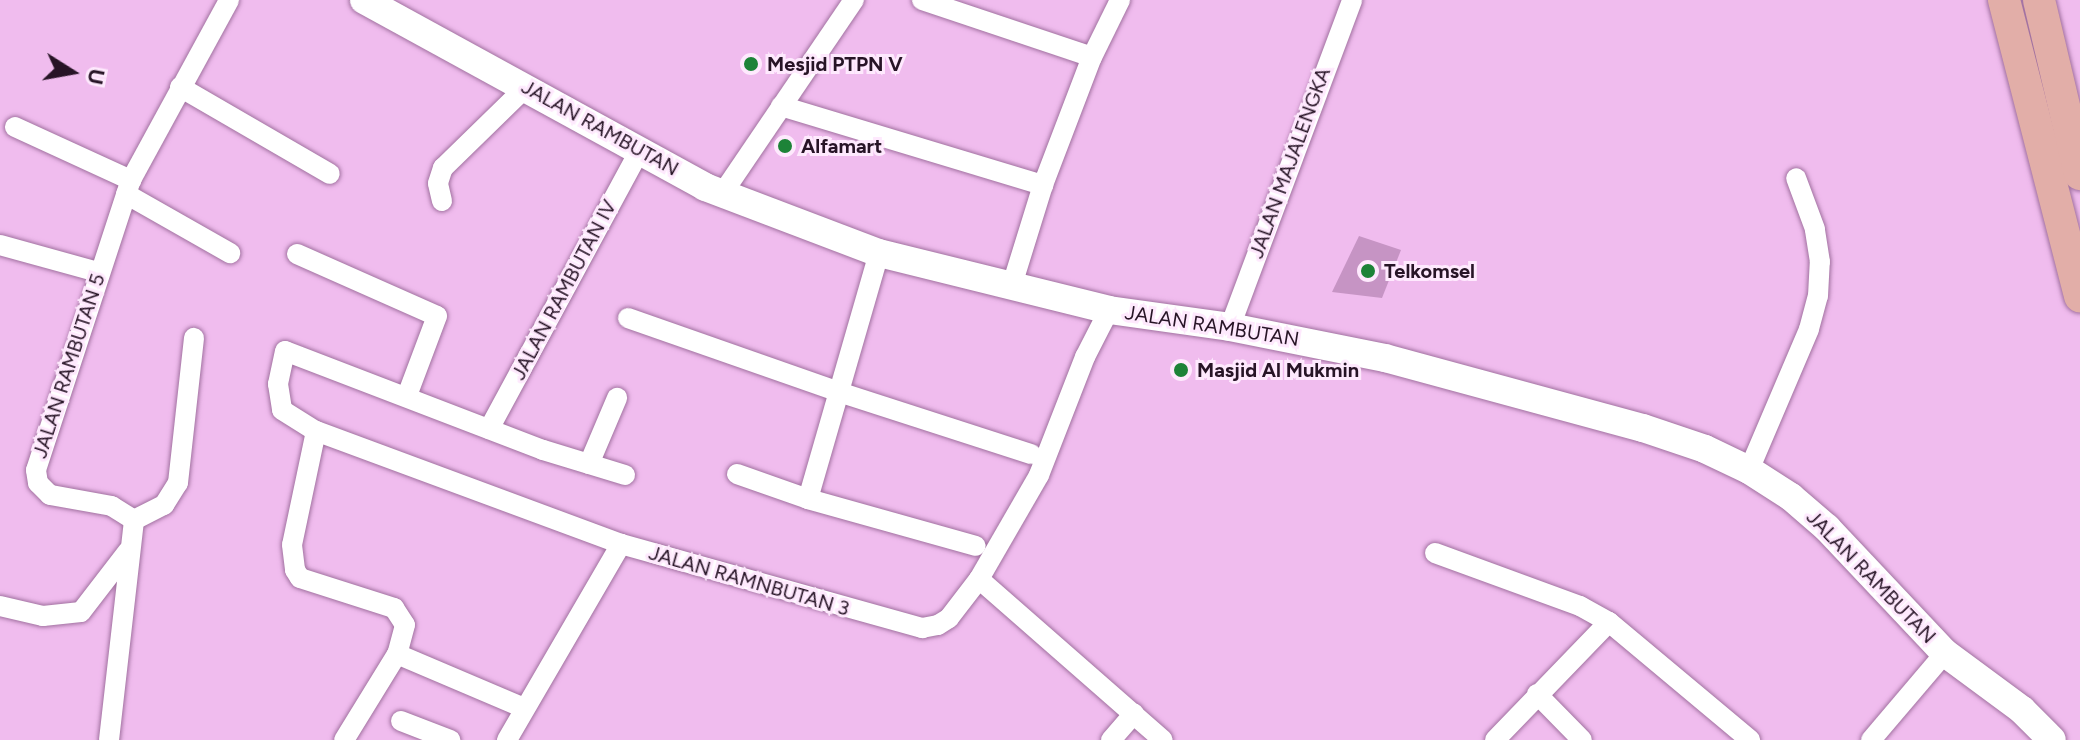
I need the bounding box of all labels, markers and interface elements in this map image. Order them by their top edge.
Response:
north arrow [32,32,112,112]
place label: Mesjid PTPN V [767,52,903,76]
marker: Mesjid PTPN V [742,55,760,73]
street label: JALAN MAJALENGKA [1244,64,1336,262]
text: U [81,66,111,87]
street label: JALAN RAMBUTAN [517,75,683,181]
place label: Alfamart [801,134,882,158]
marker: Alfamart [776,137,794,155]
street label: JALAN RAMBUTAN IV [506,196,622,384]
place label: Telkomsel [1384,259,1475,283]
marker: Telkomsel [1359,262,1377,280]
street label: JALAN RAMBUTAN 5 [28,271,110,461]
street label: JALAN RAMBUTAN [1123,300,1301,352]
place label: Masjid Al Mukmin [1197,358,1359,382]
marker: Masjid Al Mukmin [1172,361,1190,379]
street label: JALAN RAMBUTAN [1801,505,1941,649]
street label: JALAN RAMNBUTAN 3 [646,541,852,621]

